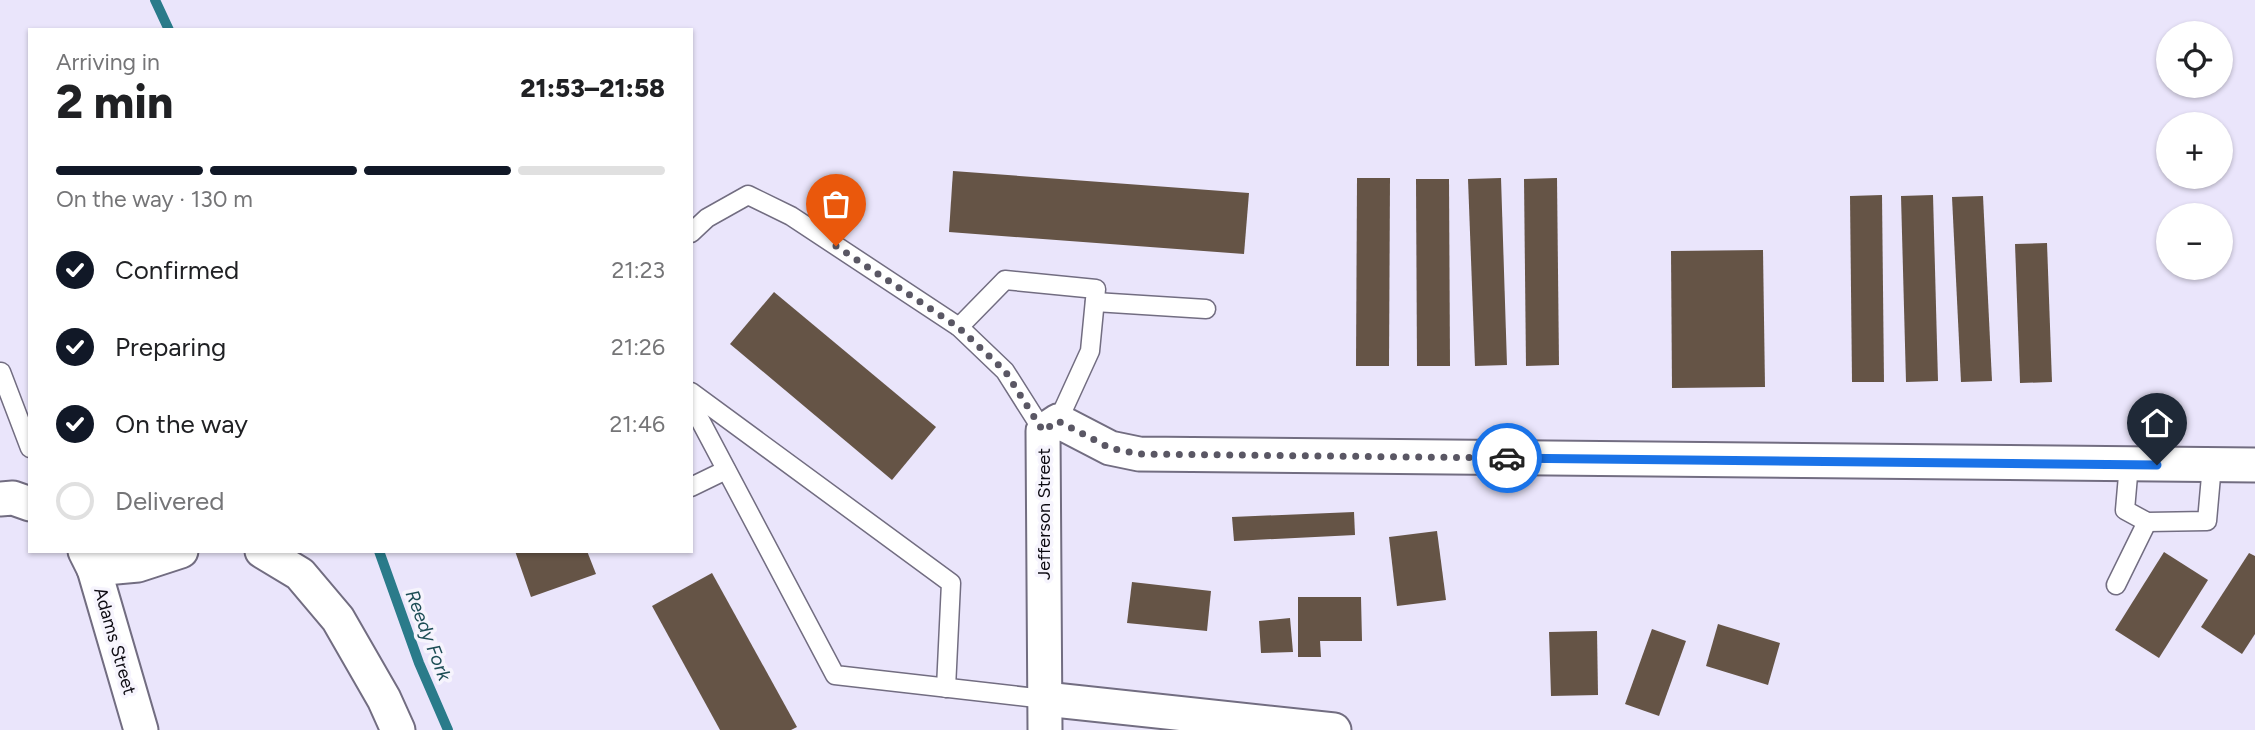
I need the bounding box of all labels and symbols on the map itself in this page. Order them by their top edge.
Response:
pin [806,174,866,246]
pin [2127,393,2187,465]
courier [1472,423,1542,493]
street label: Jefferson Street [1033,448,1055,580]
street label: Adams Street [89,585,141,697]
water label: Reedy Fork [401,587,457,685]

